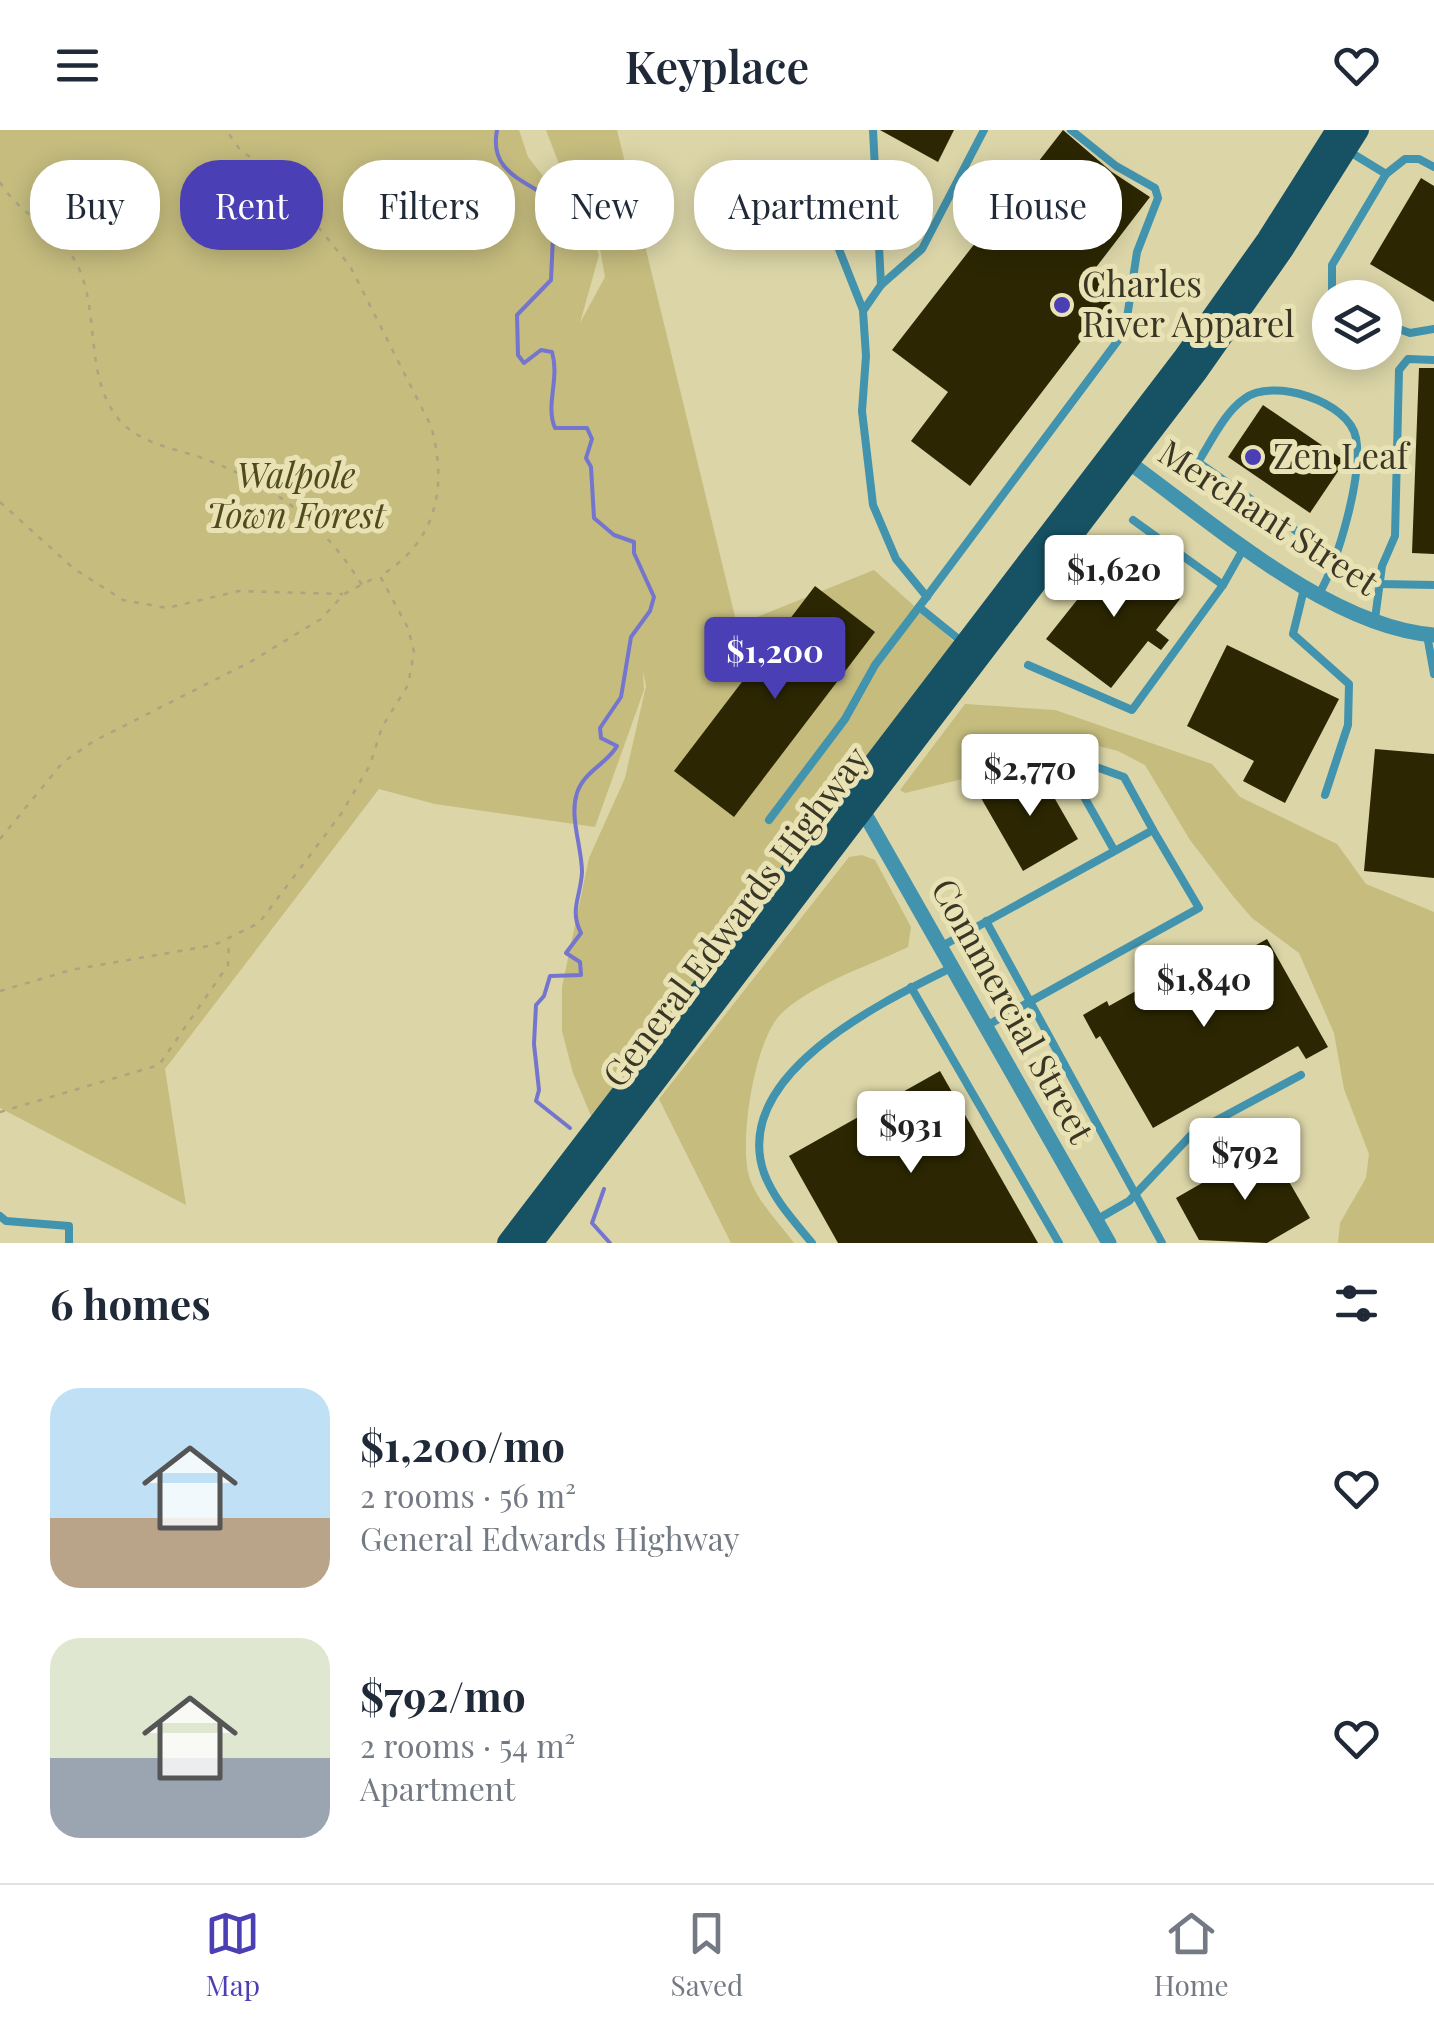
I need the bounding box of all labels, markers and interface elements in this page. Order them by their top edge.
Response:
text: Keyplace [625,35,809,95]
icon: menu [50,38,105,93]
icon: heart [1329,38,1384,93]
chip: Buy [30,160,160,250]
chip: Rent [180,160,323,250]
chip: Filters [343,160,515,250]
chip: New [535,160,674,250]
chip: Apartment [694,160,933,250]
chip: House [953,160,1122,250]
place label: Charles River Apparel [1082,259,1295,346]
map controls [1312,280,1402,370]
button: layers [1312,280,1402,370]
marker: Charles River Apparel [1051,294,1073,316]
street label: Merchant Street [1151,427,1389,605]
place label: Zen Leaf [1273,431,1411,478]
marker: Zen Leaf [1242,446,1264,468]
park label: Walpole Town Forest [207,450,388,537]
pin: $1,620 [1033,535,1195,620]
text: $1,620 [1067,546,1161,589]
pin: $1,200 [694,617,856,702]
text: $1,200 [726,628,824,671]
pin: $2,770 [949,734,1111,819]
street label: General Edwards Highway [590,735,878,1095]
text: $2,770 [984,745,1076,788]
street label: Commercial Street [922,869,1107,1151]
pin: $1,840 [1123,945,1285,1030]
text: $1,840 [1157,956,1251,999]
pin: $931 [852,1091,970,1176]
text: $931 [879,1102,943,1145]
pin: $792 [1186,1118,1304,1203]
text: $792 [1211,1129,1279,1172]
text: 6 homes [50,1275,211,1331]
icon: filters [1329,1276,1384,1331]
text: $1,200/mo [360,1417,565,1473]
icon: home [130,1428,250,1548]
icon: heart [1329,1461,1384,1516]
text: 2 rooms · 56 m² [360,1473,576,1516]
text: General Edwards Highway [360,1516,740,1559]
text: $792/mo [360,1667,526,1723]
icon: home [130,1678,250,1798]
icon: heart [1329,1711,1384,1766]
text: 2 rooms · 54 m² [360,1723,575,1766]
text: Apartment [360,1766,515,1809]
tab: Map [205,1906,260,2003]
tab: Saved [671,1906,743,2003]
tab: Home [1154,1906,1229,2003]

